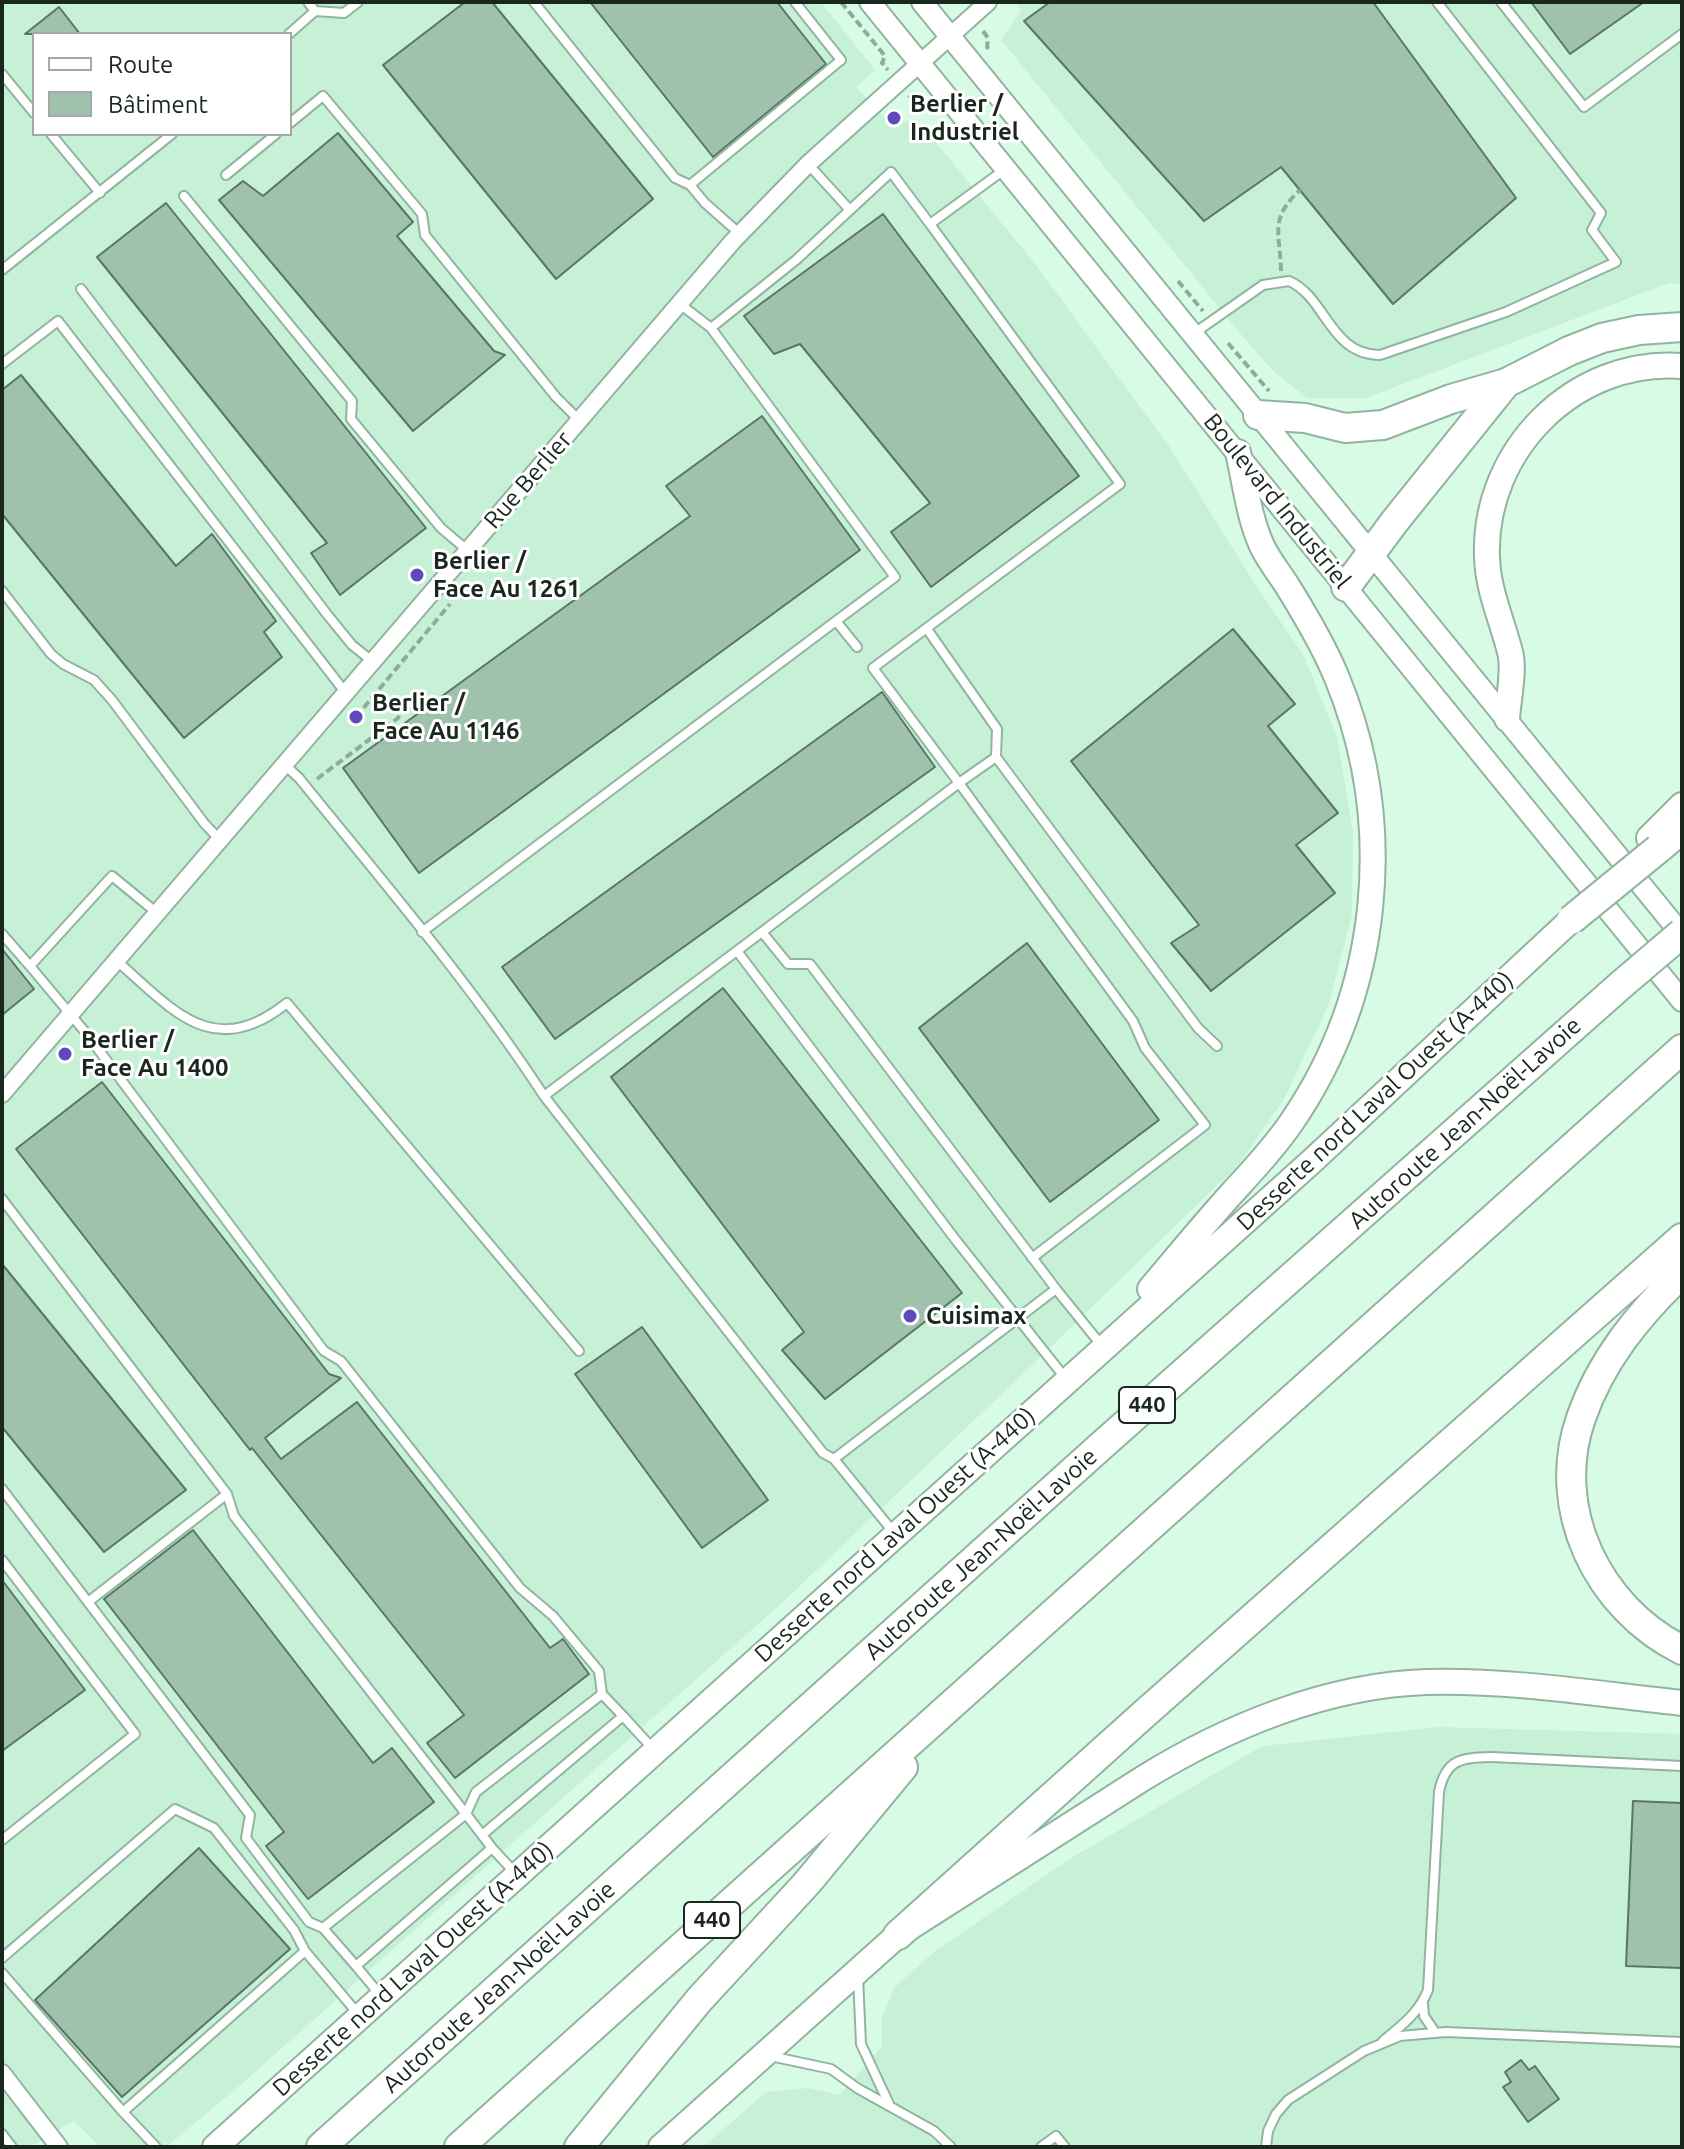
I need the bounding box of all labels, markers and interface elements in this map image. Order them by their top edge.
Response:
legend [32,32,292,136]
text: Route [108,51,173,78]
place label: Berlier / Industriel [910,90,1019,146]
text: Bâtiment [108,91,208,118]
marker: Berlier / Industriel [885,109,903,127]
street label: Boulevard Industriel [1198,408,1356,594]
street label: Rue Berlier [478,425,578,535]
place label: Berlier / Face Au 1261 [433,547,580,603]
marker: Berlier / Face Au 1261 [408,566,426,584]
place label: Berlier / Face Au 1146 [372,689,519,745]
marker: Berlier / Face Au 1146 [347,708,365,726]
street label: Desserte nord Laval Ouest (A-440) [1231,965,1519,1237]
street label: Autoroute Jean-Noël-Lavoie [1343,1011,1587,1235]
place label: Berlier / Face Au 1400 [81,1026,228,1082]
marker: Berlier / Face Au 1400 [56,1045,74,1063]
place label: Cuisimax [926,1302,1026,1330]
marker: Cuisimax [901,1307,919,1325]
road number: 440 [1119,1387,1175,1423]
street label: Desserte nord Laval Ouest (A-440) [749,1401,1041,1669]
street label: Autoroute Jean-Noël-Lavoie [859,1442,1103,1666]
street label: Desserte nord Laval Ouest (A-440) [267,1835,559,2103]
street label: Autoroute Jean-Noël-Lavoie [377,1875,621,2099]
road number: 440 [684,1902,740,1938]

